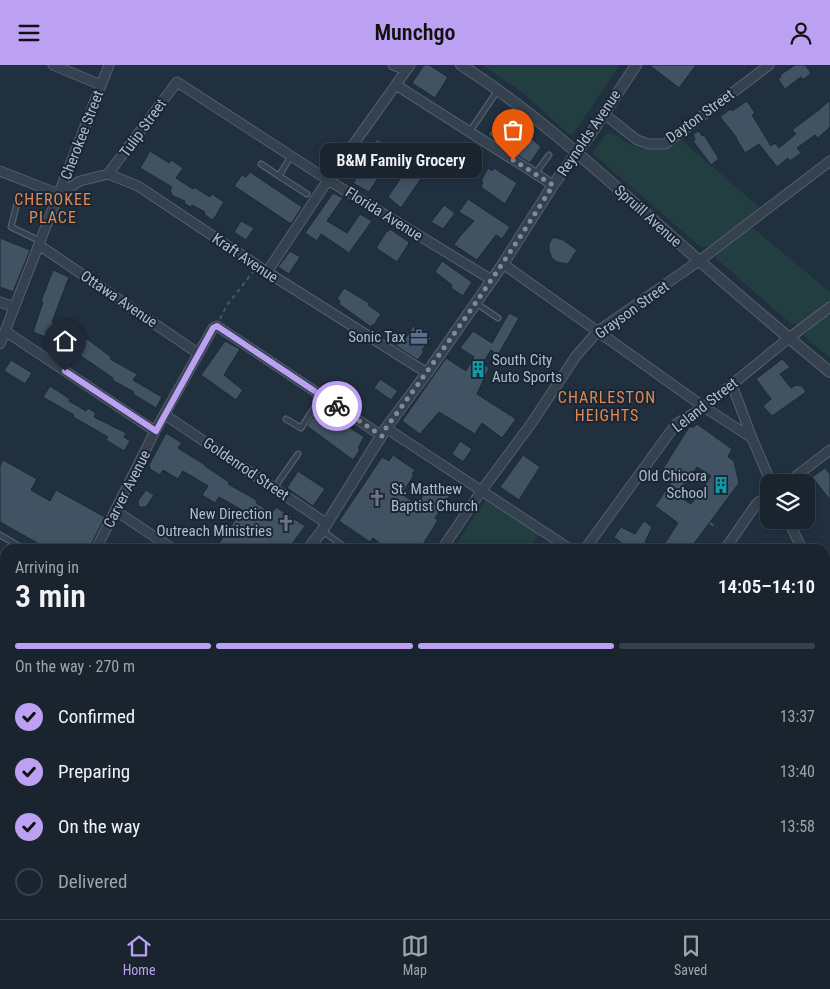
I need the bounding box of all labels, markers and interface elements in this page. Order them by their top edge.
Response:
icon: menu [15,19,43,47]
icon: person [787,19,815,47]
text: Munchgo [374,20,456,45]
street label: Dayton Street [663,85,737,147]
street label: Reynolds Avenue [553,86,625,180]
street label: Cherokee Street [57,88,107,182]
street label: Tulip Street [116,96,170,160]
pin [492,109,534,160]
icon: bag [499,116,527,144]
callout: B&M Family Grocery [320,143,483,177]
text: B&M Family Grocery [337,151,465,170]
street label: Spruill Avenue [611,181,685,251]
street label: Florida Avenue [342,183,426,245]
district label: CHEROKEE PLACE [14,190,92,227]
street label: Kraft Avenue [209,229,281,287]
street label: Ottawa Avenue [77,267,161,331]
street label: Grayson Street [592,277,672,343]
pin [44,320,86,371]
icon: home [51,327,79,355]
office icon: Sonic Tax [409,327,429,347]
place label: Sonic Tax [348,328,405,346]
place label: South City Auto Sports [492,351,562,386]
building icon: South City Auto Sports [468,359,488,379]
street label: Leland Street [669,374,741,436]
courier [312,381,362,431]
district label: CHARLESTON HEIGHTS [558,388,656,425]
icon: bike [323,392,351,420]
street label: Goldenrod Street [200,434,292,504]
street label: Carver Avenue [100,447,154,531]
place label: Old Chicora School [639,467,707,502]
map controls [760,474,815,529]
button: layers [760,474,815,529]
building icon: Old Chicora School [711,475,731,495]
place label: St. Matthew Baptist Church [391,480,478,515]
church icon: St. Matthew Baptist Church [367,488,387,508]
place label: New Direction Outreach Ministries [156,505,272,540]
church icon: New Direction Outreach Ministries [276,513,296,533]
text: Arriving in [15,558,79,577]
text: 14:05–14:10 [718,575,815,598]
text: 3 min [15,577,86,615]
text: On the way · 270 m [15,657,135,676]
icon: check [15,703,43,731]
text: Confirmed [58,705,135,728]
text: 13:37 [780,707,815,726]
icon: check [15,758,43,786]
text: Preparing [58,760,130,783]
text: 13:40 [780,762,815,781]
icon: check [15,813,43,841]
text: On the way [58,815,140,838]
text: 13:58 [780,817,815,836]
text: Delivered [58,870,127,893]
tab: Home [123,932,155,978]
tab: Map [401,932,429,978]
tab: Saved [674,932,707,978]

